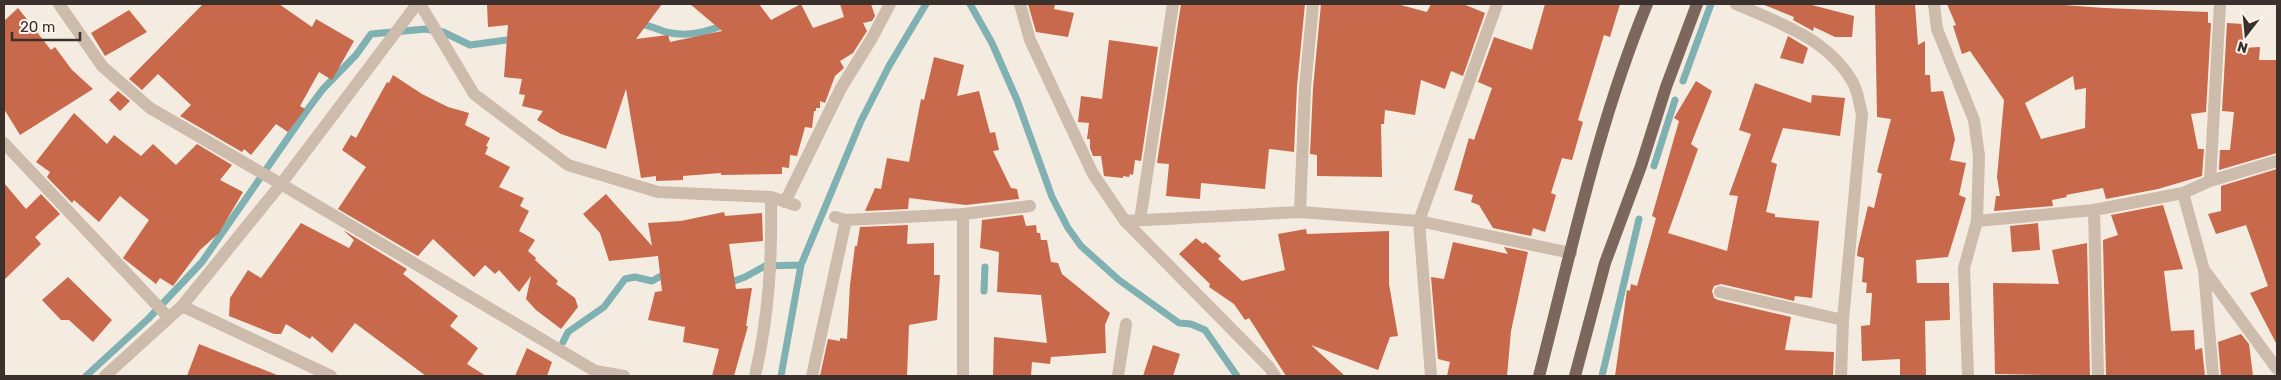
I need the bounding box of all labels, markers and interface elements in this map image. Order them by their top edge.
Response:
scale bar [12,10,80,42]
north arrow [2221,10,2271,60]
text: 20 m [20,18,55,36]
text: N [2235,37,2250,57]

